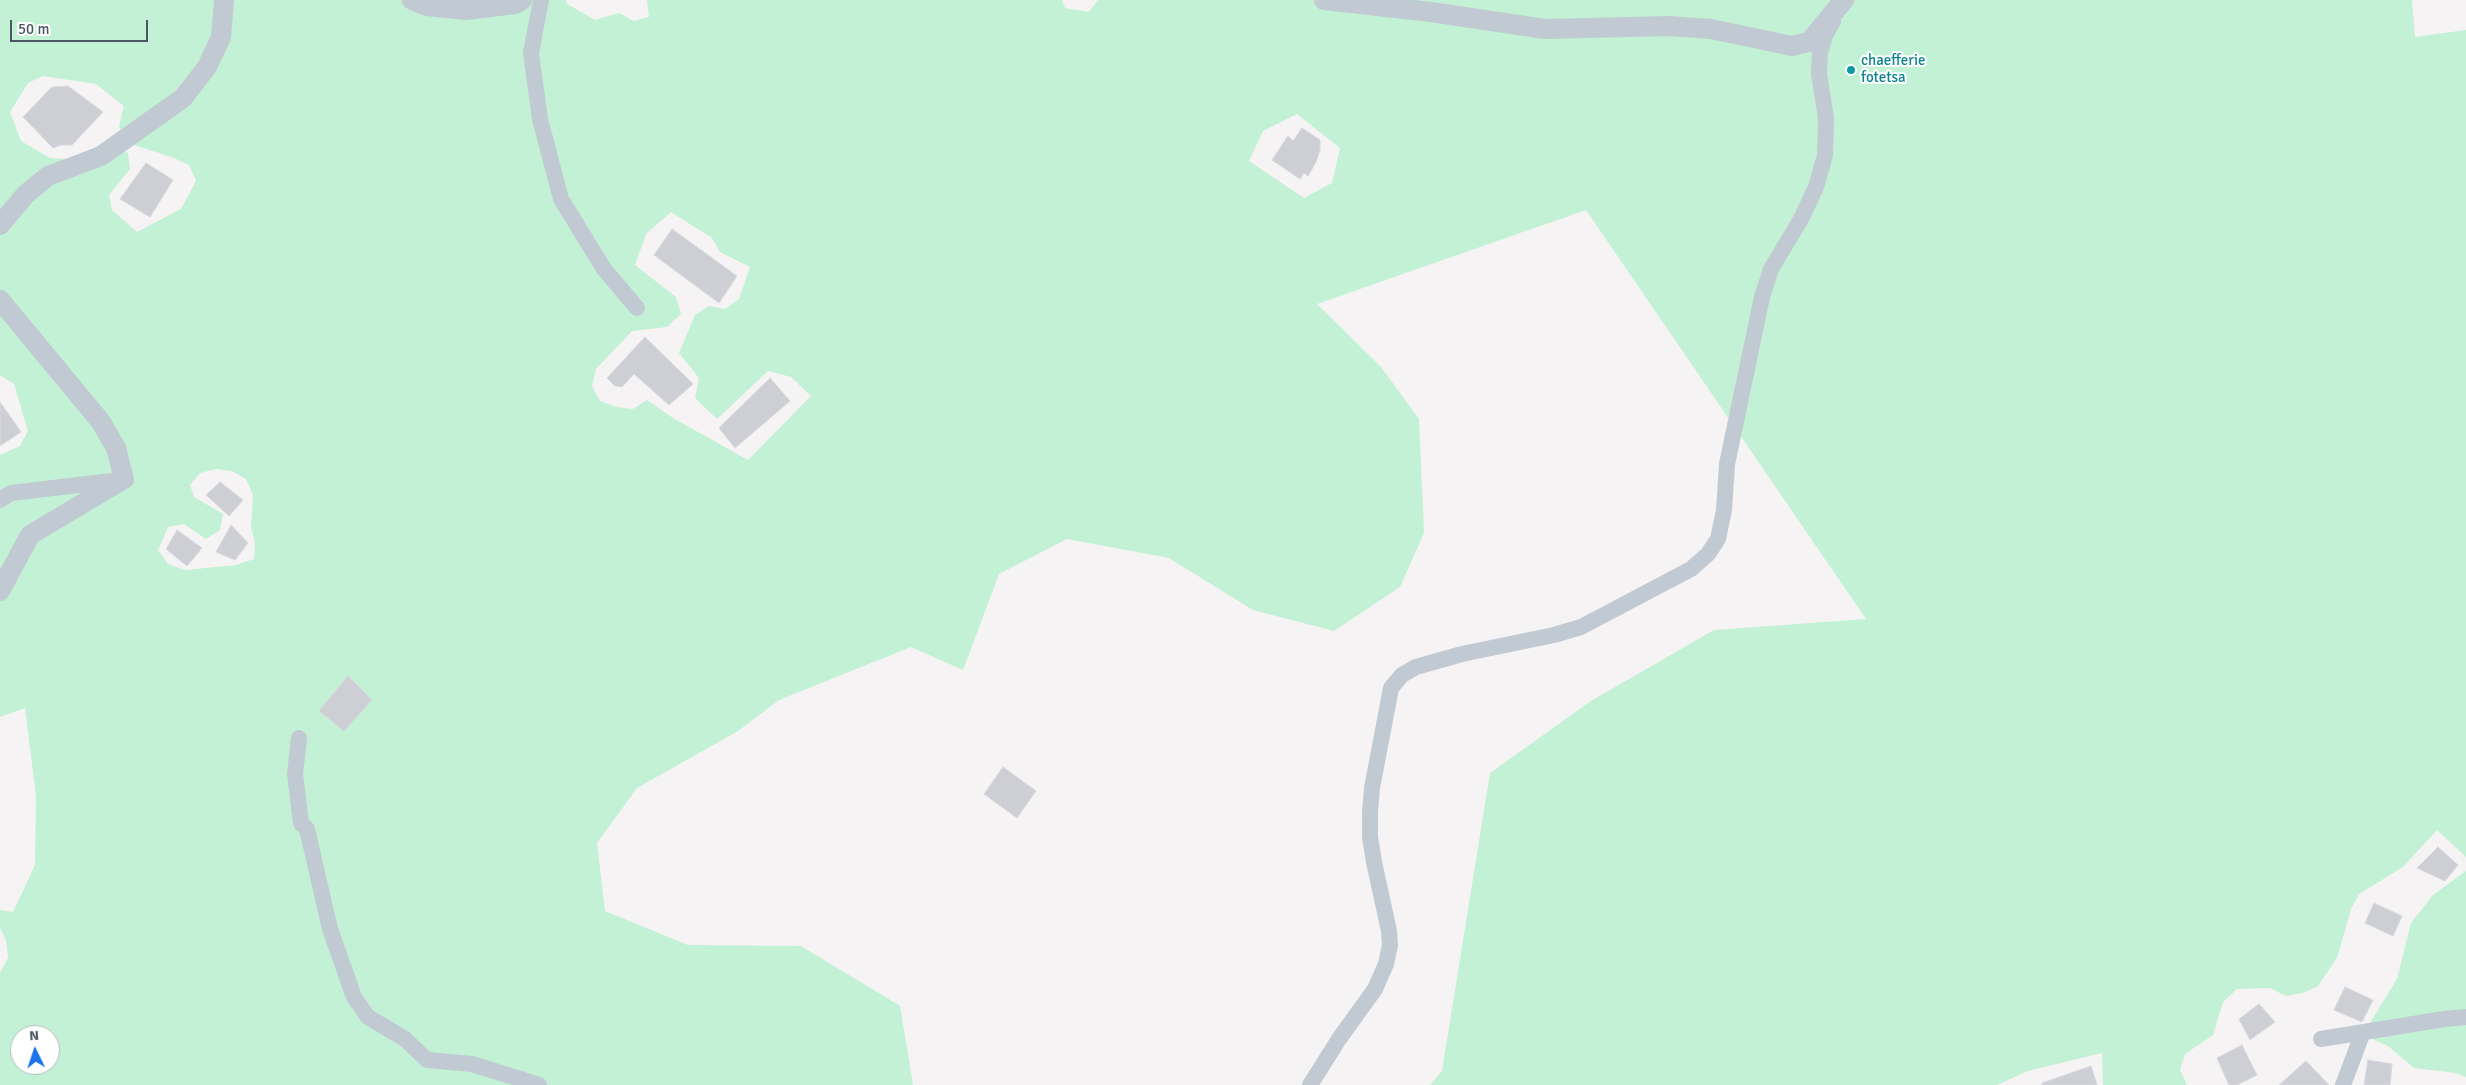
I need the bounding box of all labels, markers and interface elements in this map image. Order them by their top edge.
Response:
scale bar [12,10,150,42]
text: 50 m [18,20,49,38]
place label: chaefferie fotetsa [1861,52,1926,87]
marker: chaefferie fotetsa [1845,64,1857,76]
north arrow [10,1025,60,1075]
text: N [29,1027,39,1044]

